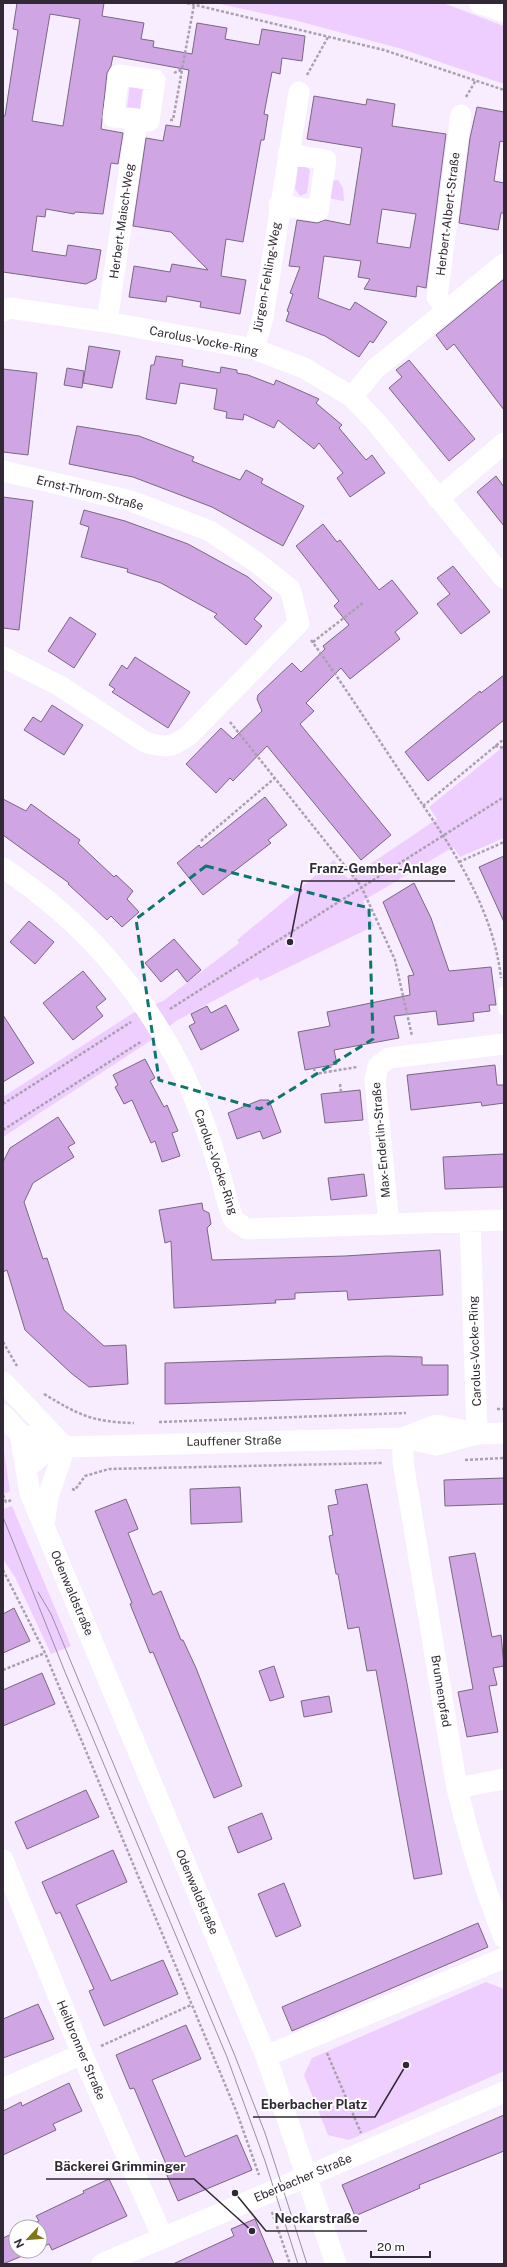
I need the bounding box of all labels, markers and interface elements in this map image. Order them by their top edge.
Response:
street label: Herbert-Albert-Straße [433,151,463,277]
street label: Herbert-Maisch-Weg [107,162,137,280]
street label: Jürgen-Fehling-Weg [250,221,284,333]
street label: Carolus-Vocke-Ring [148,324,260,358]
street label: Ernst-Throm-Straße [35,473,145,513]
callout: Franz-Gember-Anlage [302,856,455,881]
text: Franz-Gember-Anlage [309,861,447,876]
street label: Max-Enderlin-Straße [369,1081,393,1198]
street label: Carolus-Vocke-Ring [191,1107,241,1217]
street label: Carolus-Vocke-Ring [466,1295,484,1407]
street label: Lauffener Straße [186,1433,282,1449]
street label: Odenwaldstraße [48,1548,96,1638]
street label: Brunnenpfad [428,1654,454,1728]
street label: Odenwaldstraße [173,1847,221,1937]
street label: Heilbronner Straße [54,1998,108,2102]
callout: Eberbacher Platz [253,2092,375,2117]
text: Eberbacher Platz [261,2097,368,2112]
street label: Eberbacher Straße [252,2151,354,2205]
callout: Bäckerei Grimminger [46,2154,194,2179]
text: Bäckerei Grimminger [54,2159,186,2174]
callout: Neckarstraße [266,2206,367,2231]
text: Neckarstraße [274,2211,360,2226]
north arrow [8,2219,48,2259]
scale bar [371,2233,430,2259]
text: N [12,2237,26,2250]
text: 20 m [377,2240,405,2254]

